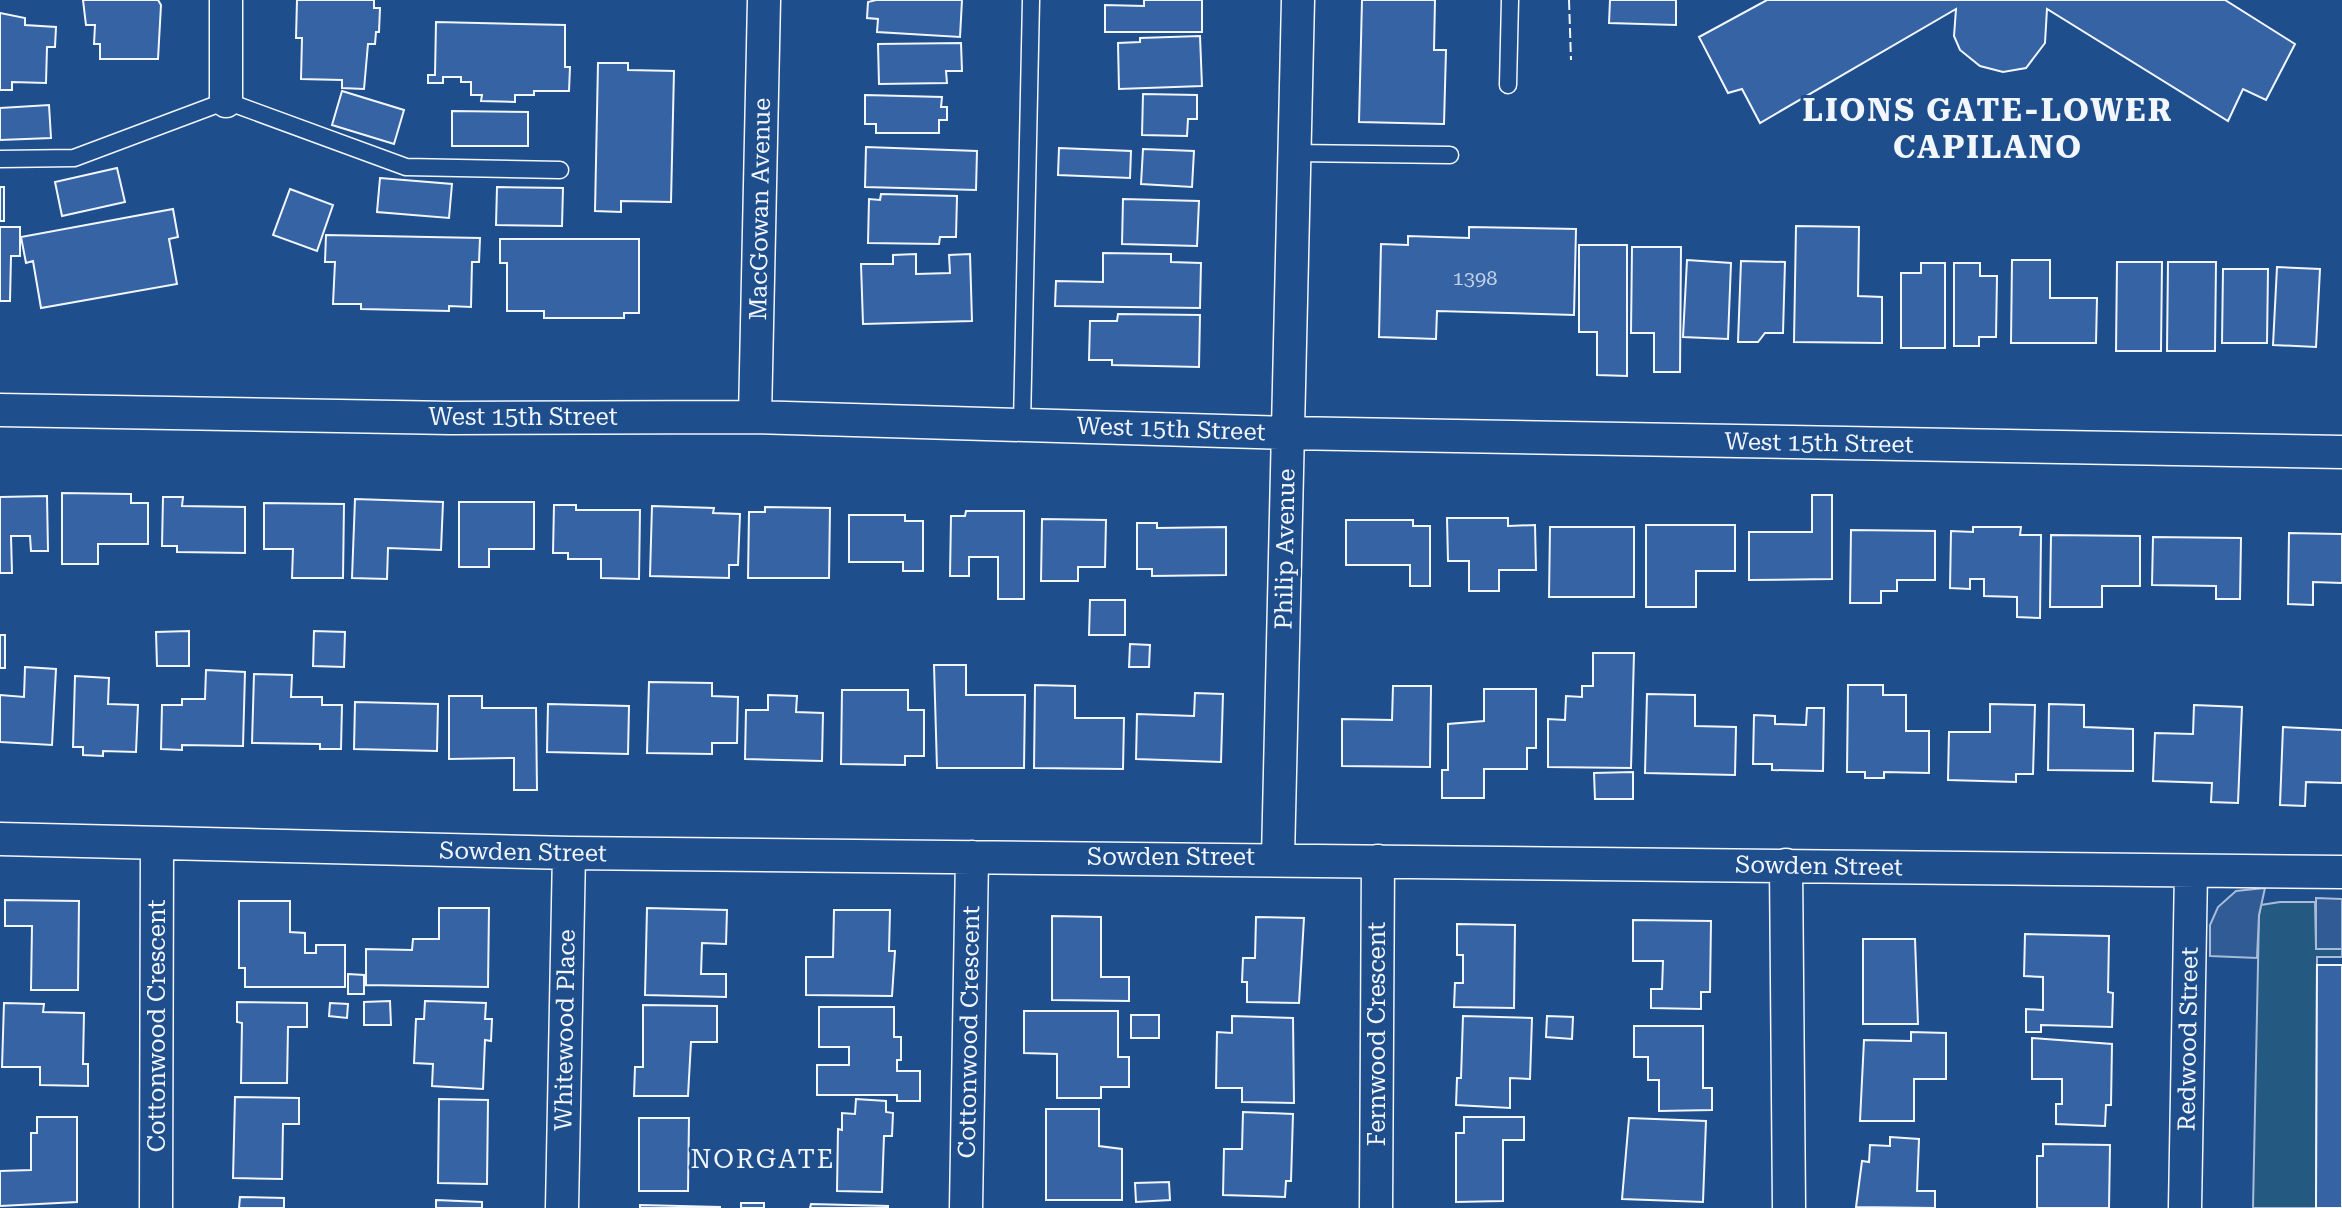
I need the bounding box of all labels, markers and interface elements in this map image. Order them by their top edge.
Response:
district label: LIONS GATE-LOWER CAPILANO [1802,91,2174,166]
street label: MacGowan Avenue [744,97,776,321]
house number: 1398 [1453,266,1497,290]
street label: West 15th Street [428,403,618,431]
street label: West 15th Street [1076,412,1266,446]
street label: West 15th Street [1724,427,1914,459]
street label: Philip Avenue [1270,468,1300,630]
street label: Sowden Street [439,837,607,867]
street label: Sowden Street [1087,843,1255,871]
street label: Sowden Street [1735,851,1903,881]
street label: Cottonwood Crescent [143,900,171,1152]
street label: Cottonwood Crescent [953,905,985,1159]
street label: Fernwood Crescent [1363,922,1391,1146]
street label: Whitewood Place [549,929,581,1131]
street label: Redwood Street [2172,947,2204,1131]
district label: NORGATE [690,1144,836,1174]

